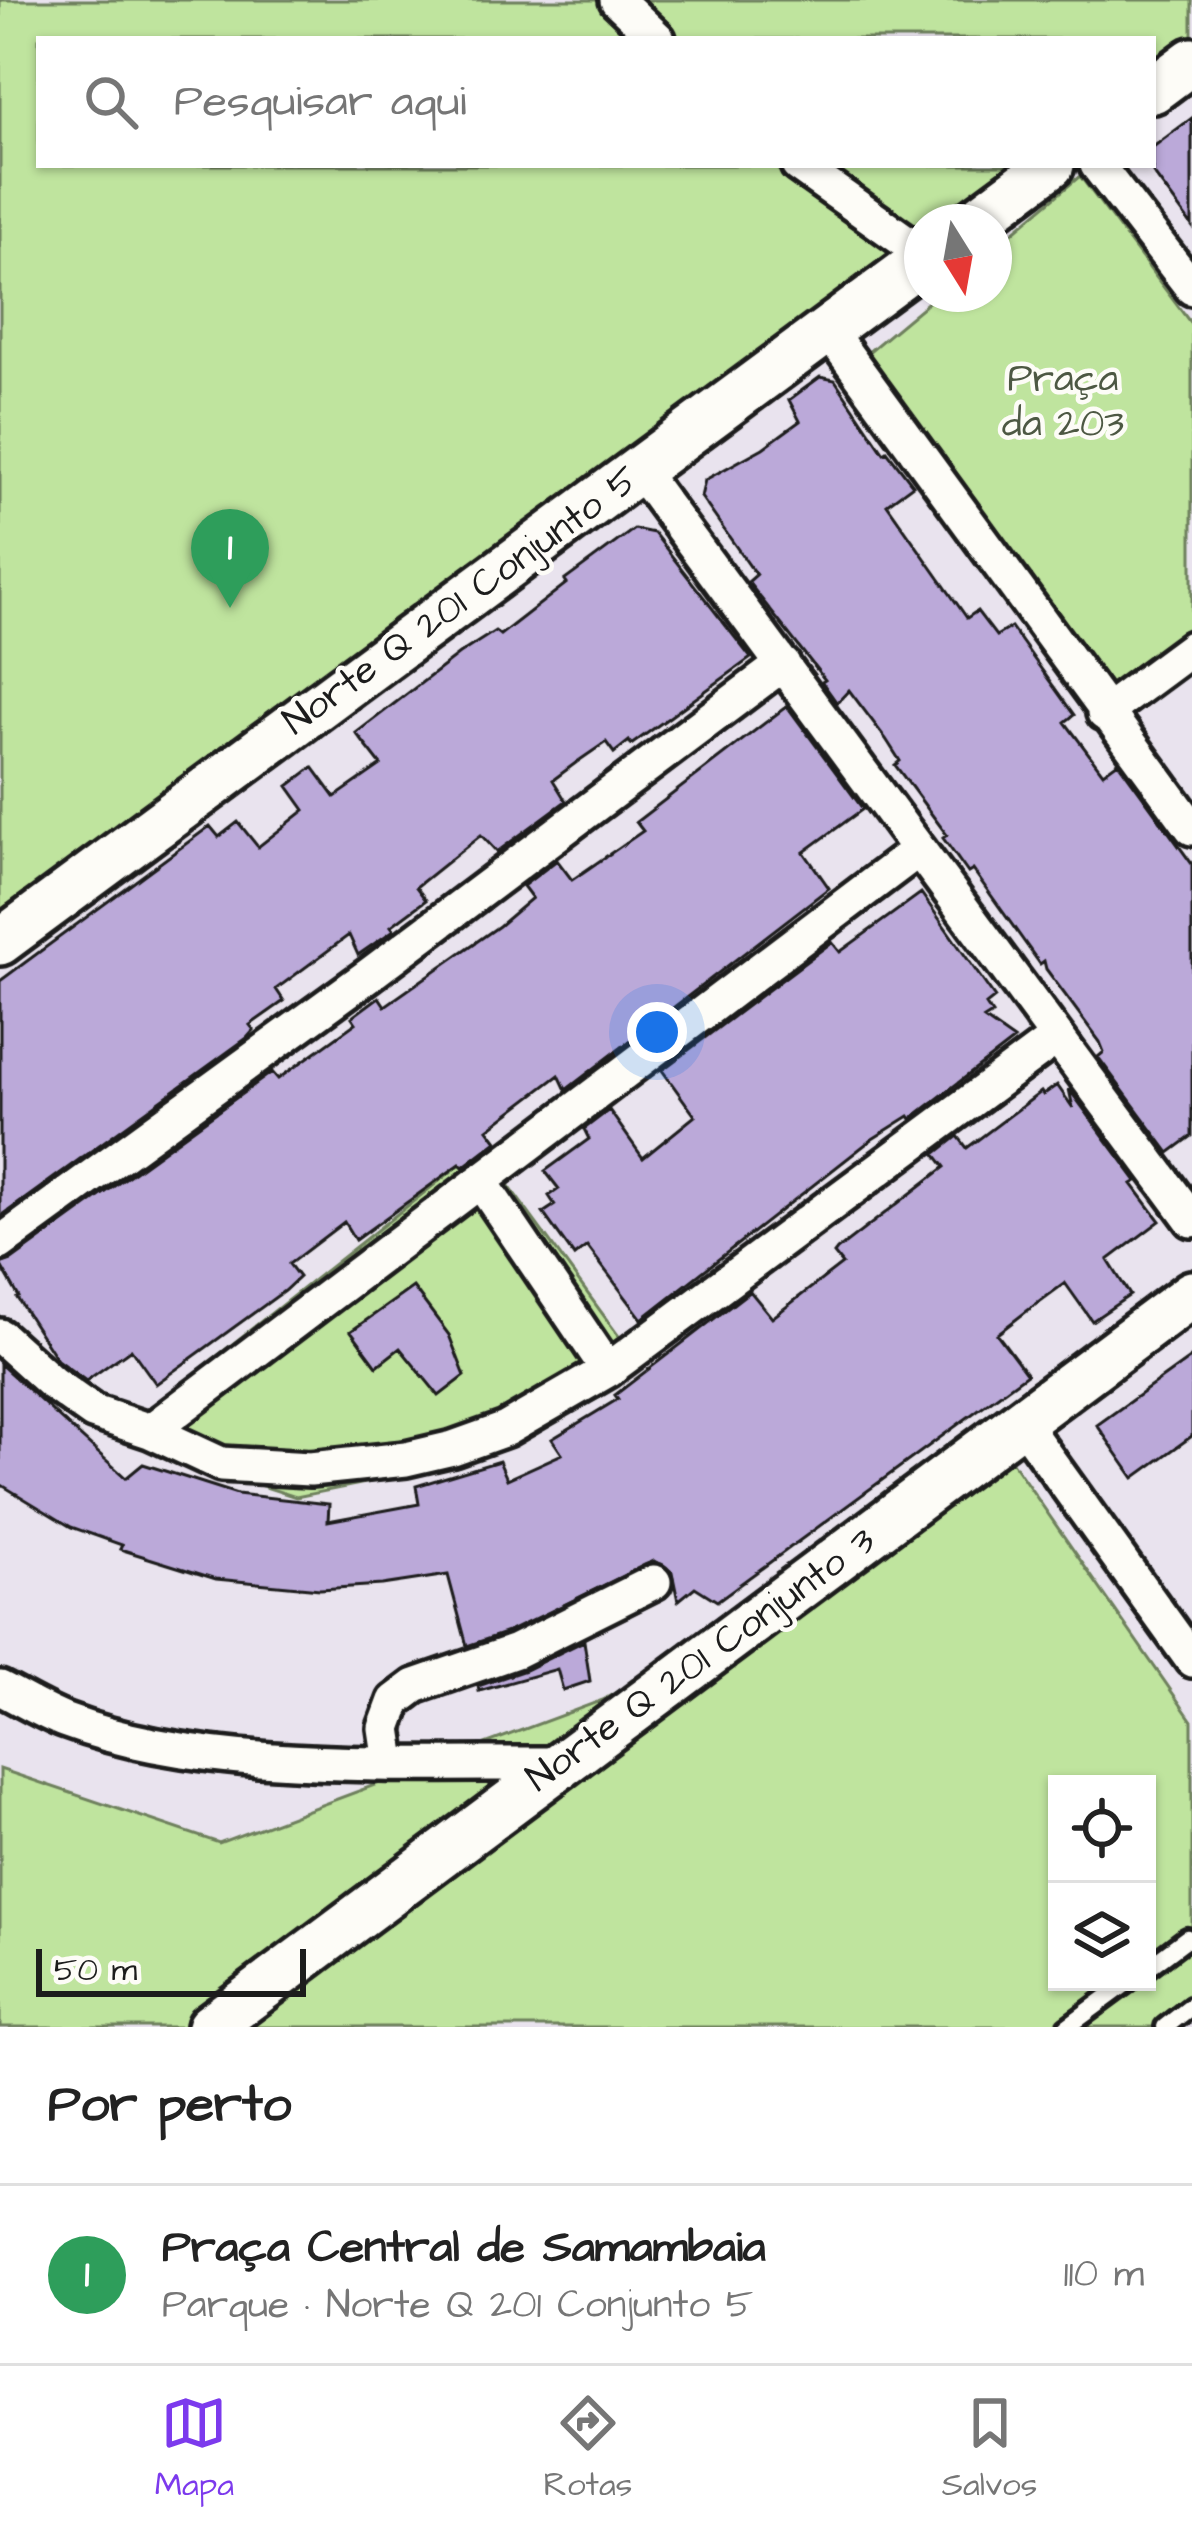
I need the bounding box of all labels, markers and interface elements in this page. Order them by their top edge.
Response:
search box [36,36,1156,168]
icon: search [78,69,144,135]
text: Pesquisar aqui [174,71,466,133]
north arrow [904,204,1012,312]
park label: Praça da 203 [1002,353,1124,452]
street label: Norte Q 201 Conjunto 5 [272,453,650,749]
pin: 1 [191,509,269,608]
your location [627,1002,687,1062]
street label: Norte Q 201 Conjunto 3 [515,1515,887,1805]
map controls [1048,1775,1156,1991]
button: locate [1048,1775,1156,1883]
button: layers [1048,1883,1156,1991]
scale bar [36,1943,306,1996]
text: 50 m [54,1947,137,1993]
text: Por perto [48,2070,291,2141]
text: Praça Central de Samambaia [162,2217,766,2279]
text: 1 [85,2248,90,2302]
text: 110 m [1063,2248,1144,2302]
text: Parque · Norte Q 201 Conjunto 5 [162,2279,753,2333]
tab: Mapa [155,2390,234,2508]
tab: Rotas [544,2390,632,2508]
tab: Salvos [942,2390,1037,2508]

